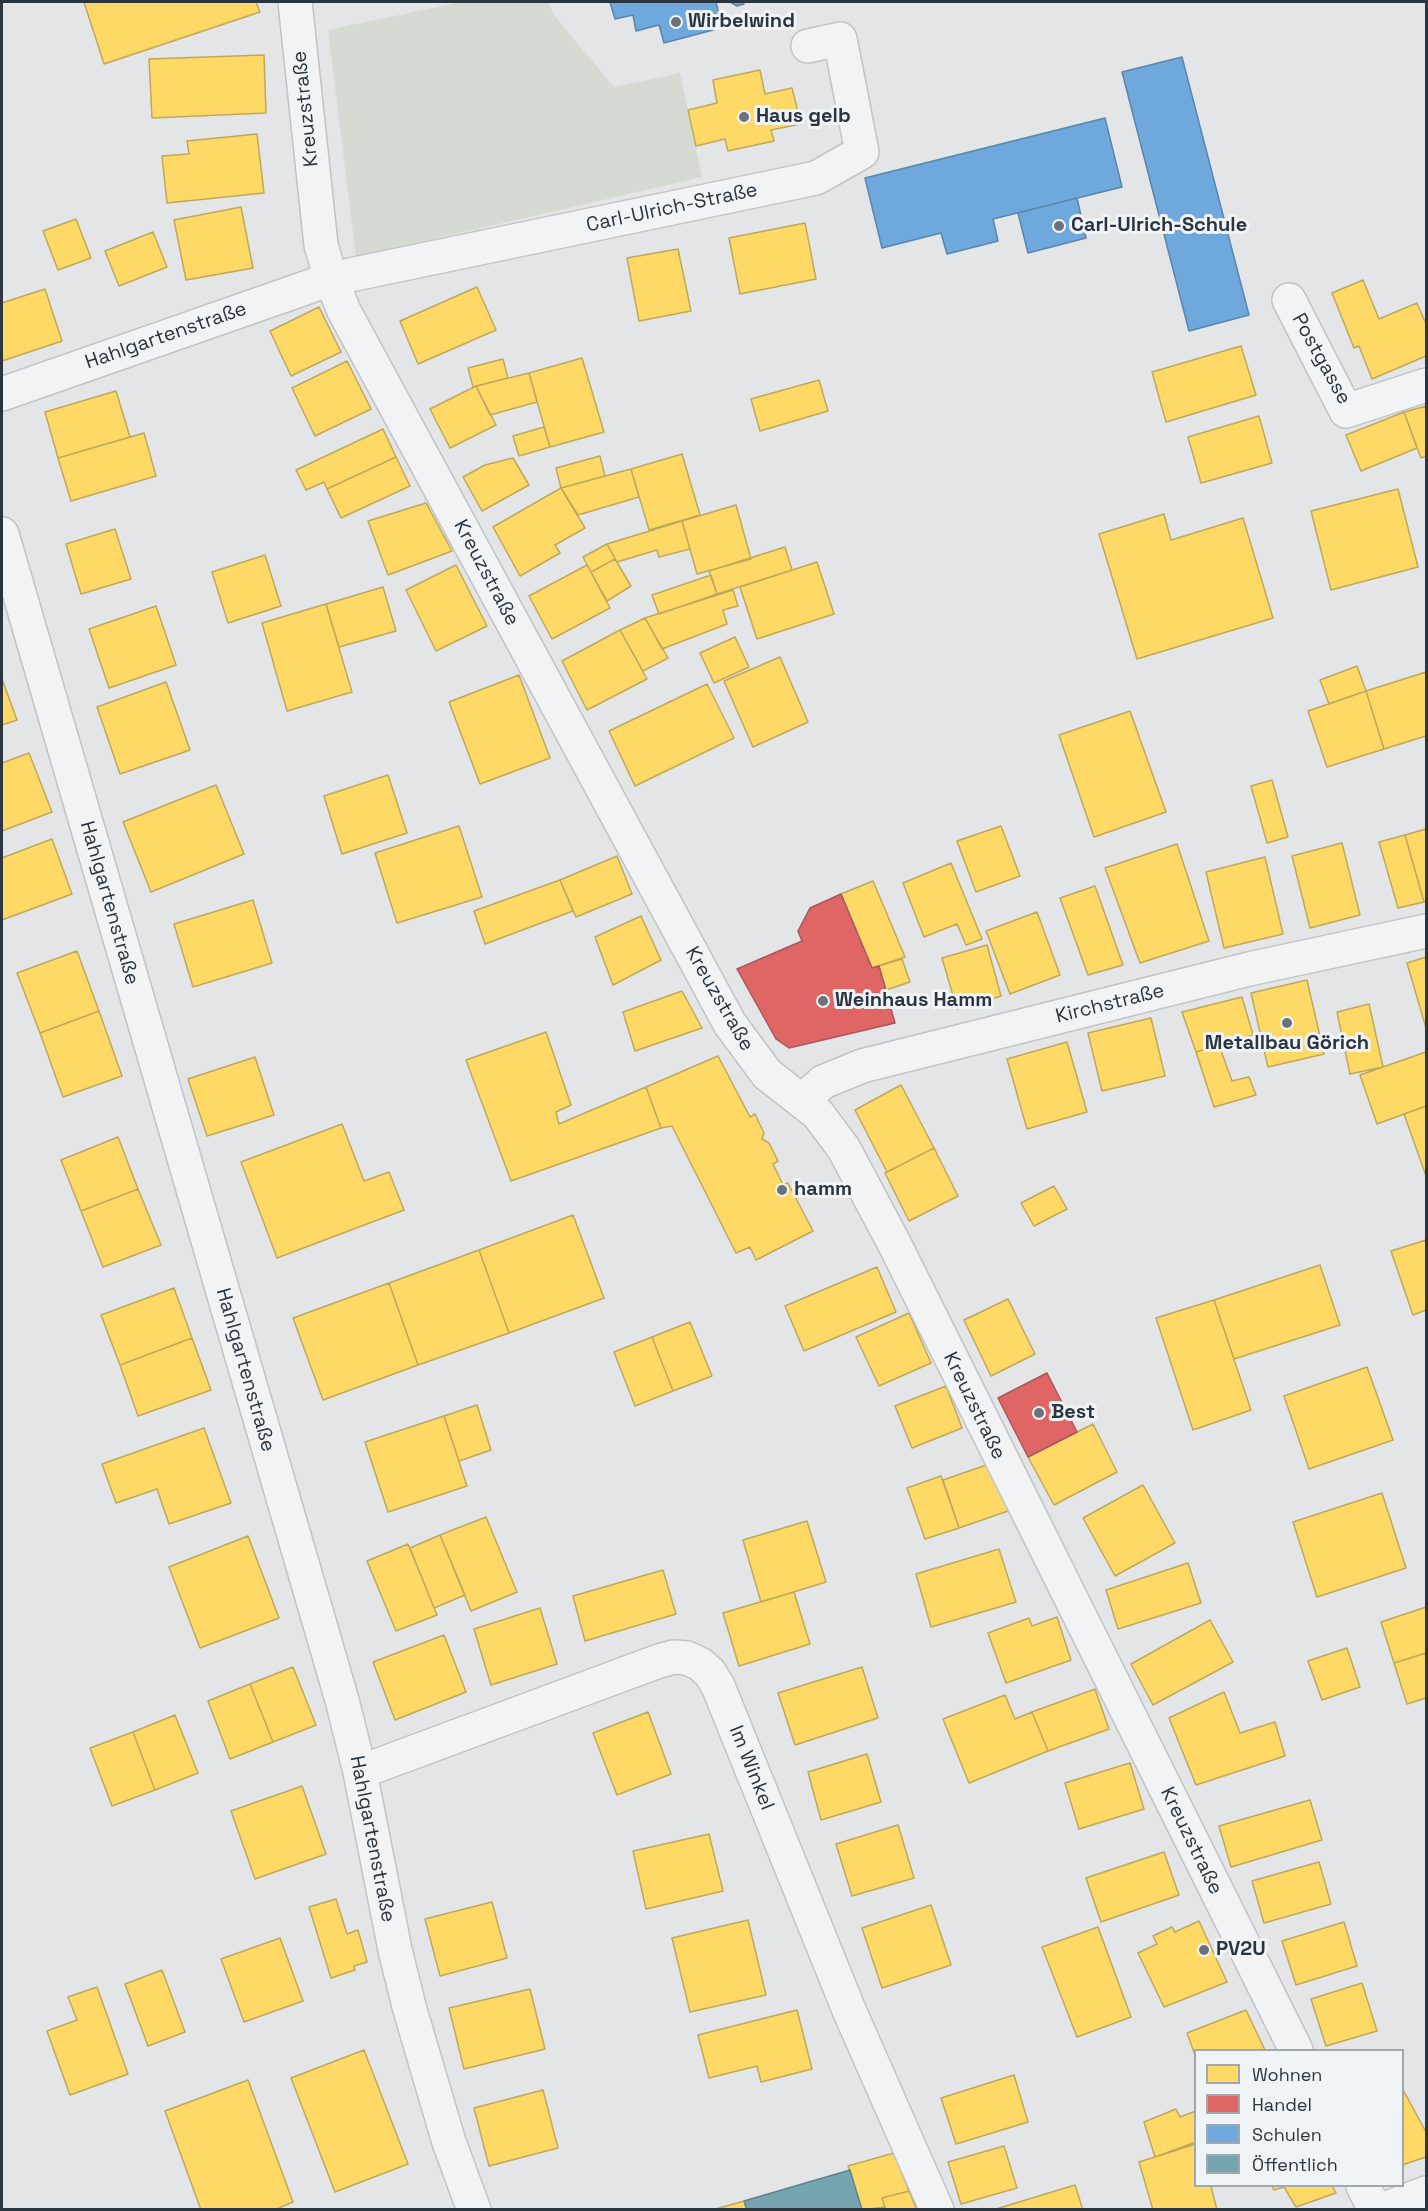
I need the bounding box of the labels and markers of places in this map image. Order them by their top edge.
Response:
place label: Wirbelwind [688,10,795,34]
marker: Wirbelwind [669,15,683,29]
place label: Haus gelb [756,105,851,129]
marker: Haus gelb [737,110,751,124]
place label: Carl-Ulrich-Schule [1071,214,1247,238]
marker: Carl-Ulrich-Schule [1052,219,1066,233]
place label: Weinhaus Hamm [835,989,992,1013]
marker: Weinhaus Hamm [816,994,830,1008]
marker: Metallbau Görich [1280,1016,1294,1030]
place label: Metallbau Görich [1205,1032,1369,1056]
place label: hamm [794,1178,852,1202]
marker: hamm [775,1183,789,1197]
place label: Best [1051,1401,1095,1425]
marker: Best [1032,1406,1046,1420]
place label: PV2U [1216,1938,1266,1962]
marker: PV2U [1197,1943,1211,1957]

